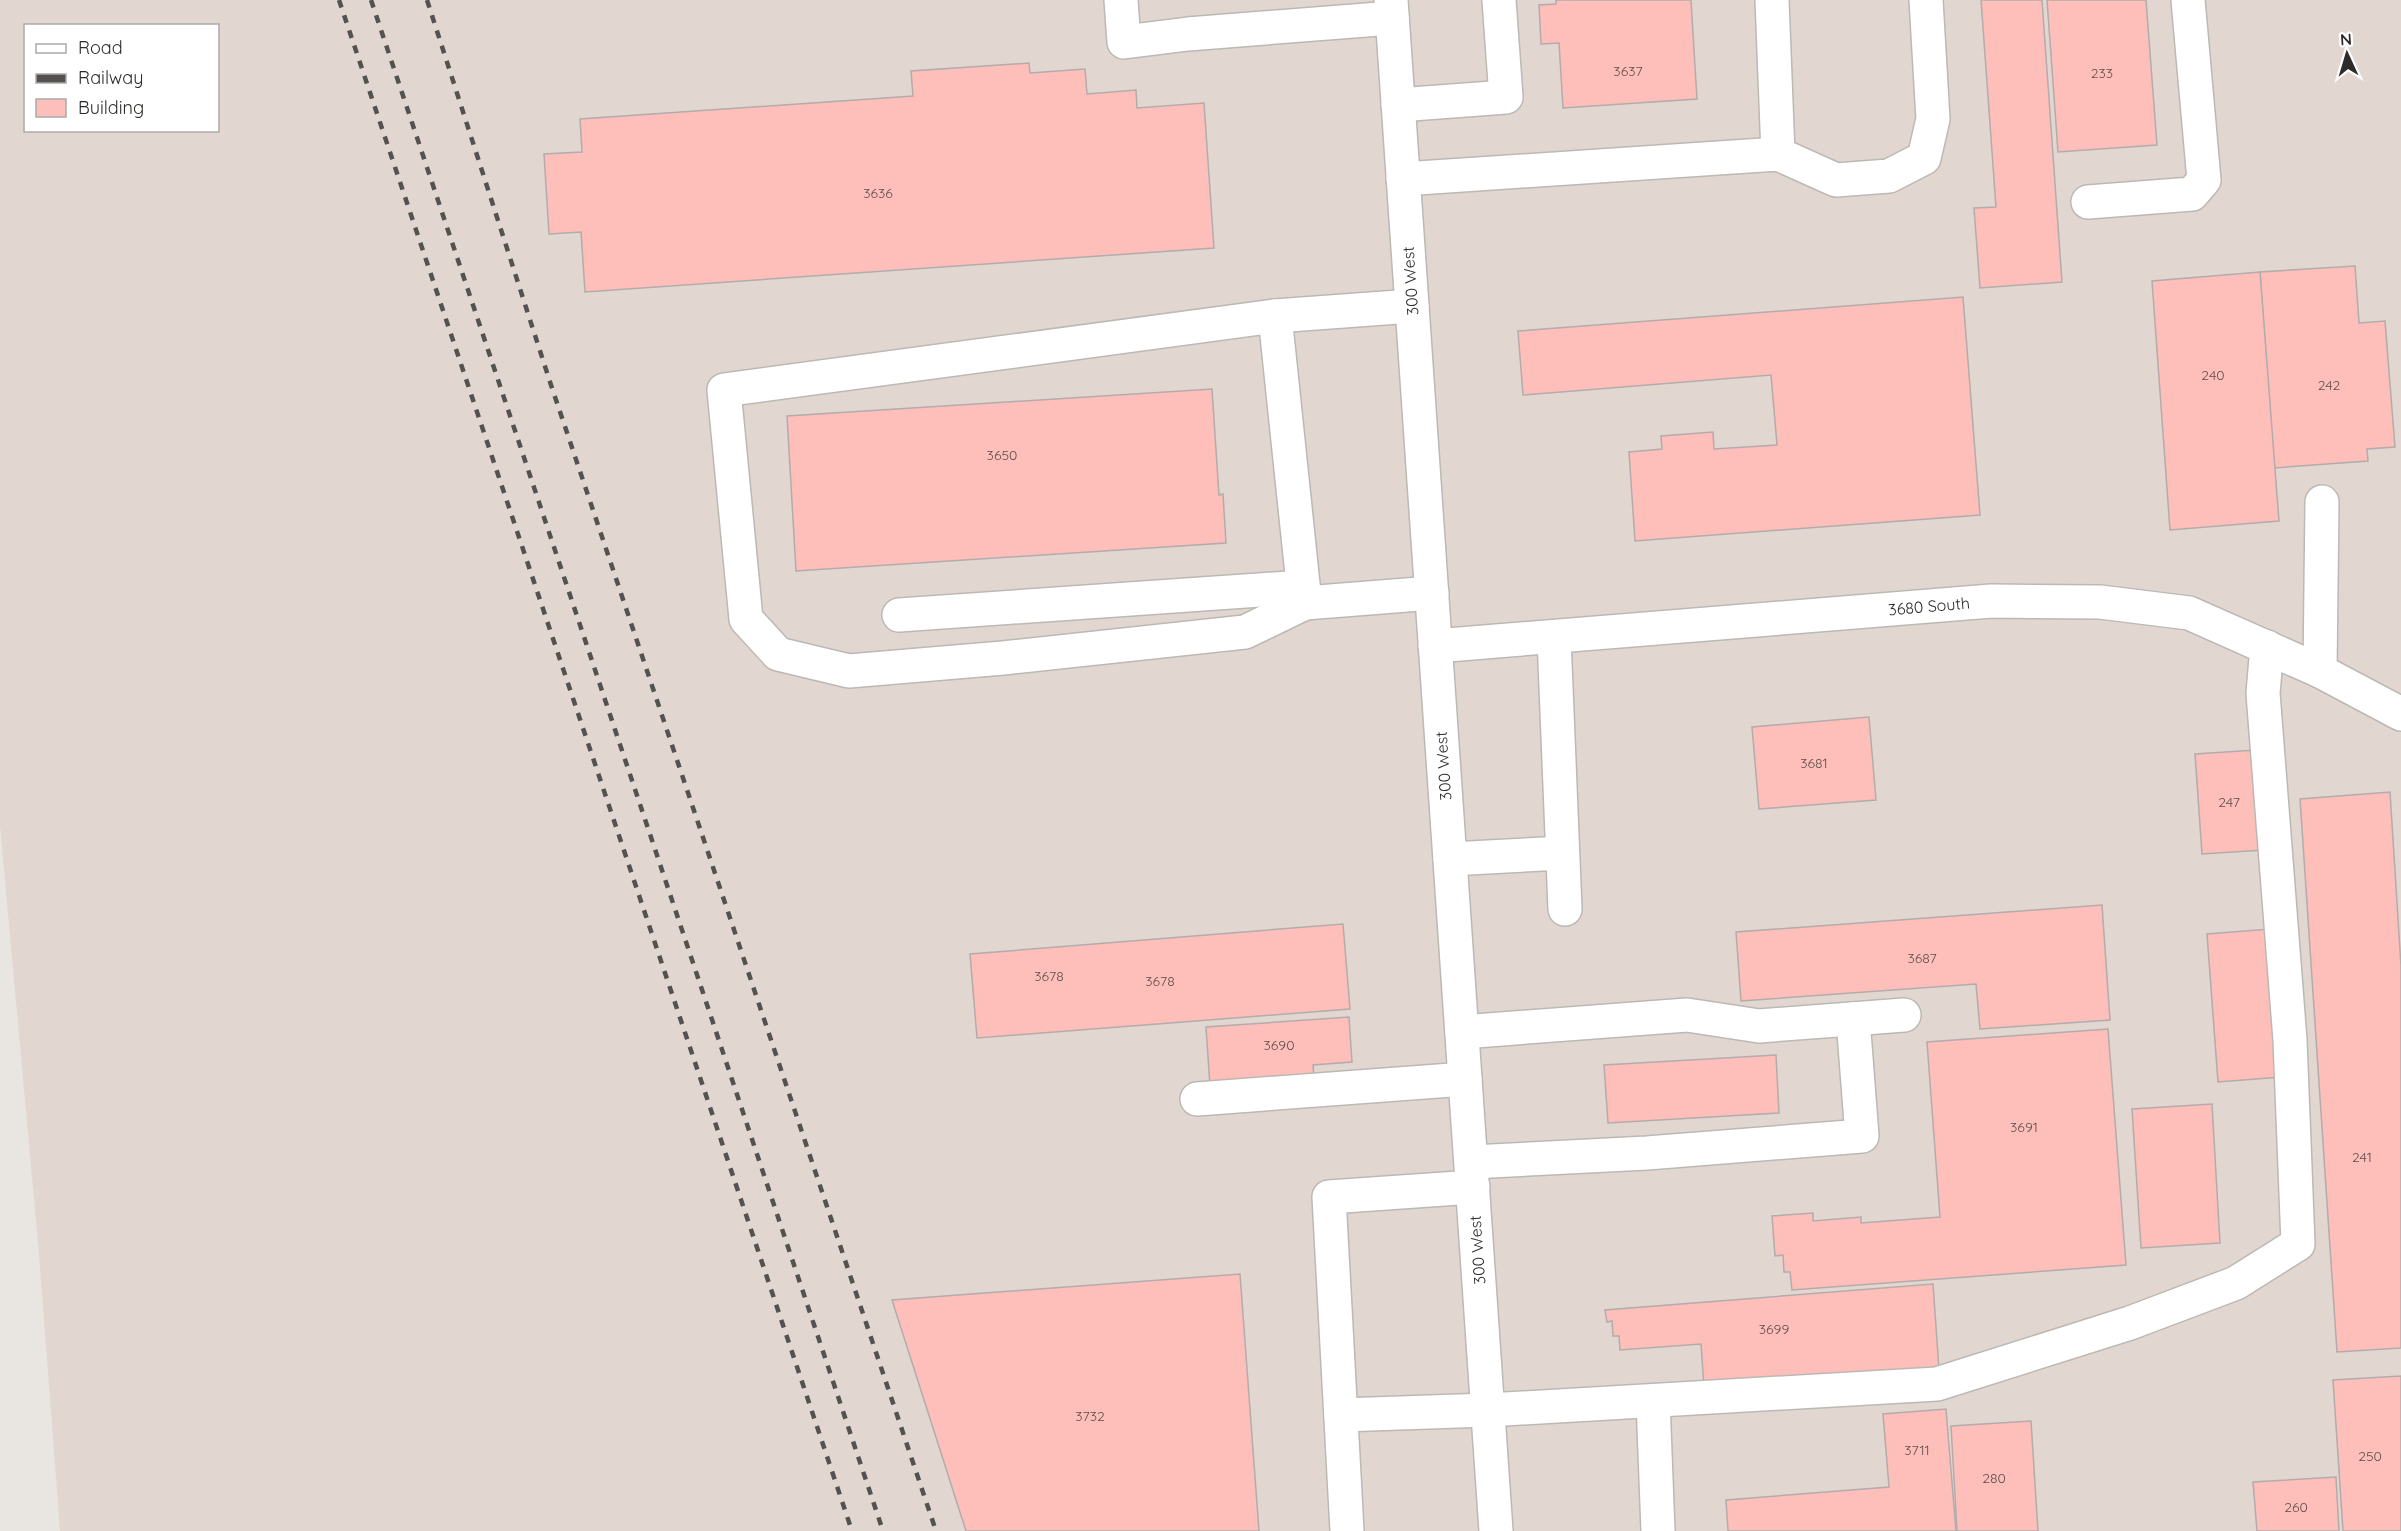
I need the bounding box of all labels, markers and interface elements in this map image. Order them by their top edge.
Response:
legend [24,24,219,132]
north arrow [2317,24,2377,84]
text: N [2339,29,2353,49]
text: Road [78,36,123,59]
house number: 3637 [1613,62,1643,80]
house number: 233 [2091,64,2113,82]
text: Railway [78,66,144,89]
text: Building [78,96,144,119]
house number: 3636 [863,184,893,202]
street label: 300 West [1398,246,1422,316]
house number: 240 [2201,366,2225,384]
house number: 242 [2318,376,2341,394]
house number: 3650 [987,446,1017,464]
street label: 3680 South [1887,592,1971,620]
street label: 300 West [1431,731,1455,801]
house number: 3681 [1800,754,1828,772]
house number: 247 [2218,793,2240,811]
house number: 3687 [1907,949,1937,967]
house number: 3678 [1034,967,1064,985]
house number: 3678 [1145,972,1175,990]
house number: 3690 [1263,1036,1295,1054]
house number: 3691 [2010,1118,2038,1136]
house number: 241 [2352,1148,2372,1166]
street label: 300 West [1465,1215,1489,1285]
house number: 3699 [1759,1320,1789,1338]
house number: 3732 [1075,1407,1105,1425]
house number: 3711 [1904,1441,1930,1459]
house number: 250 [2358,1447,2382,1465]
house number: 280 [1982,1469,2006,1487]
house number: 260 [2284,1498,2308,1516]

